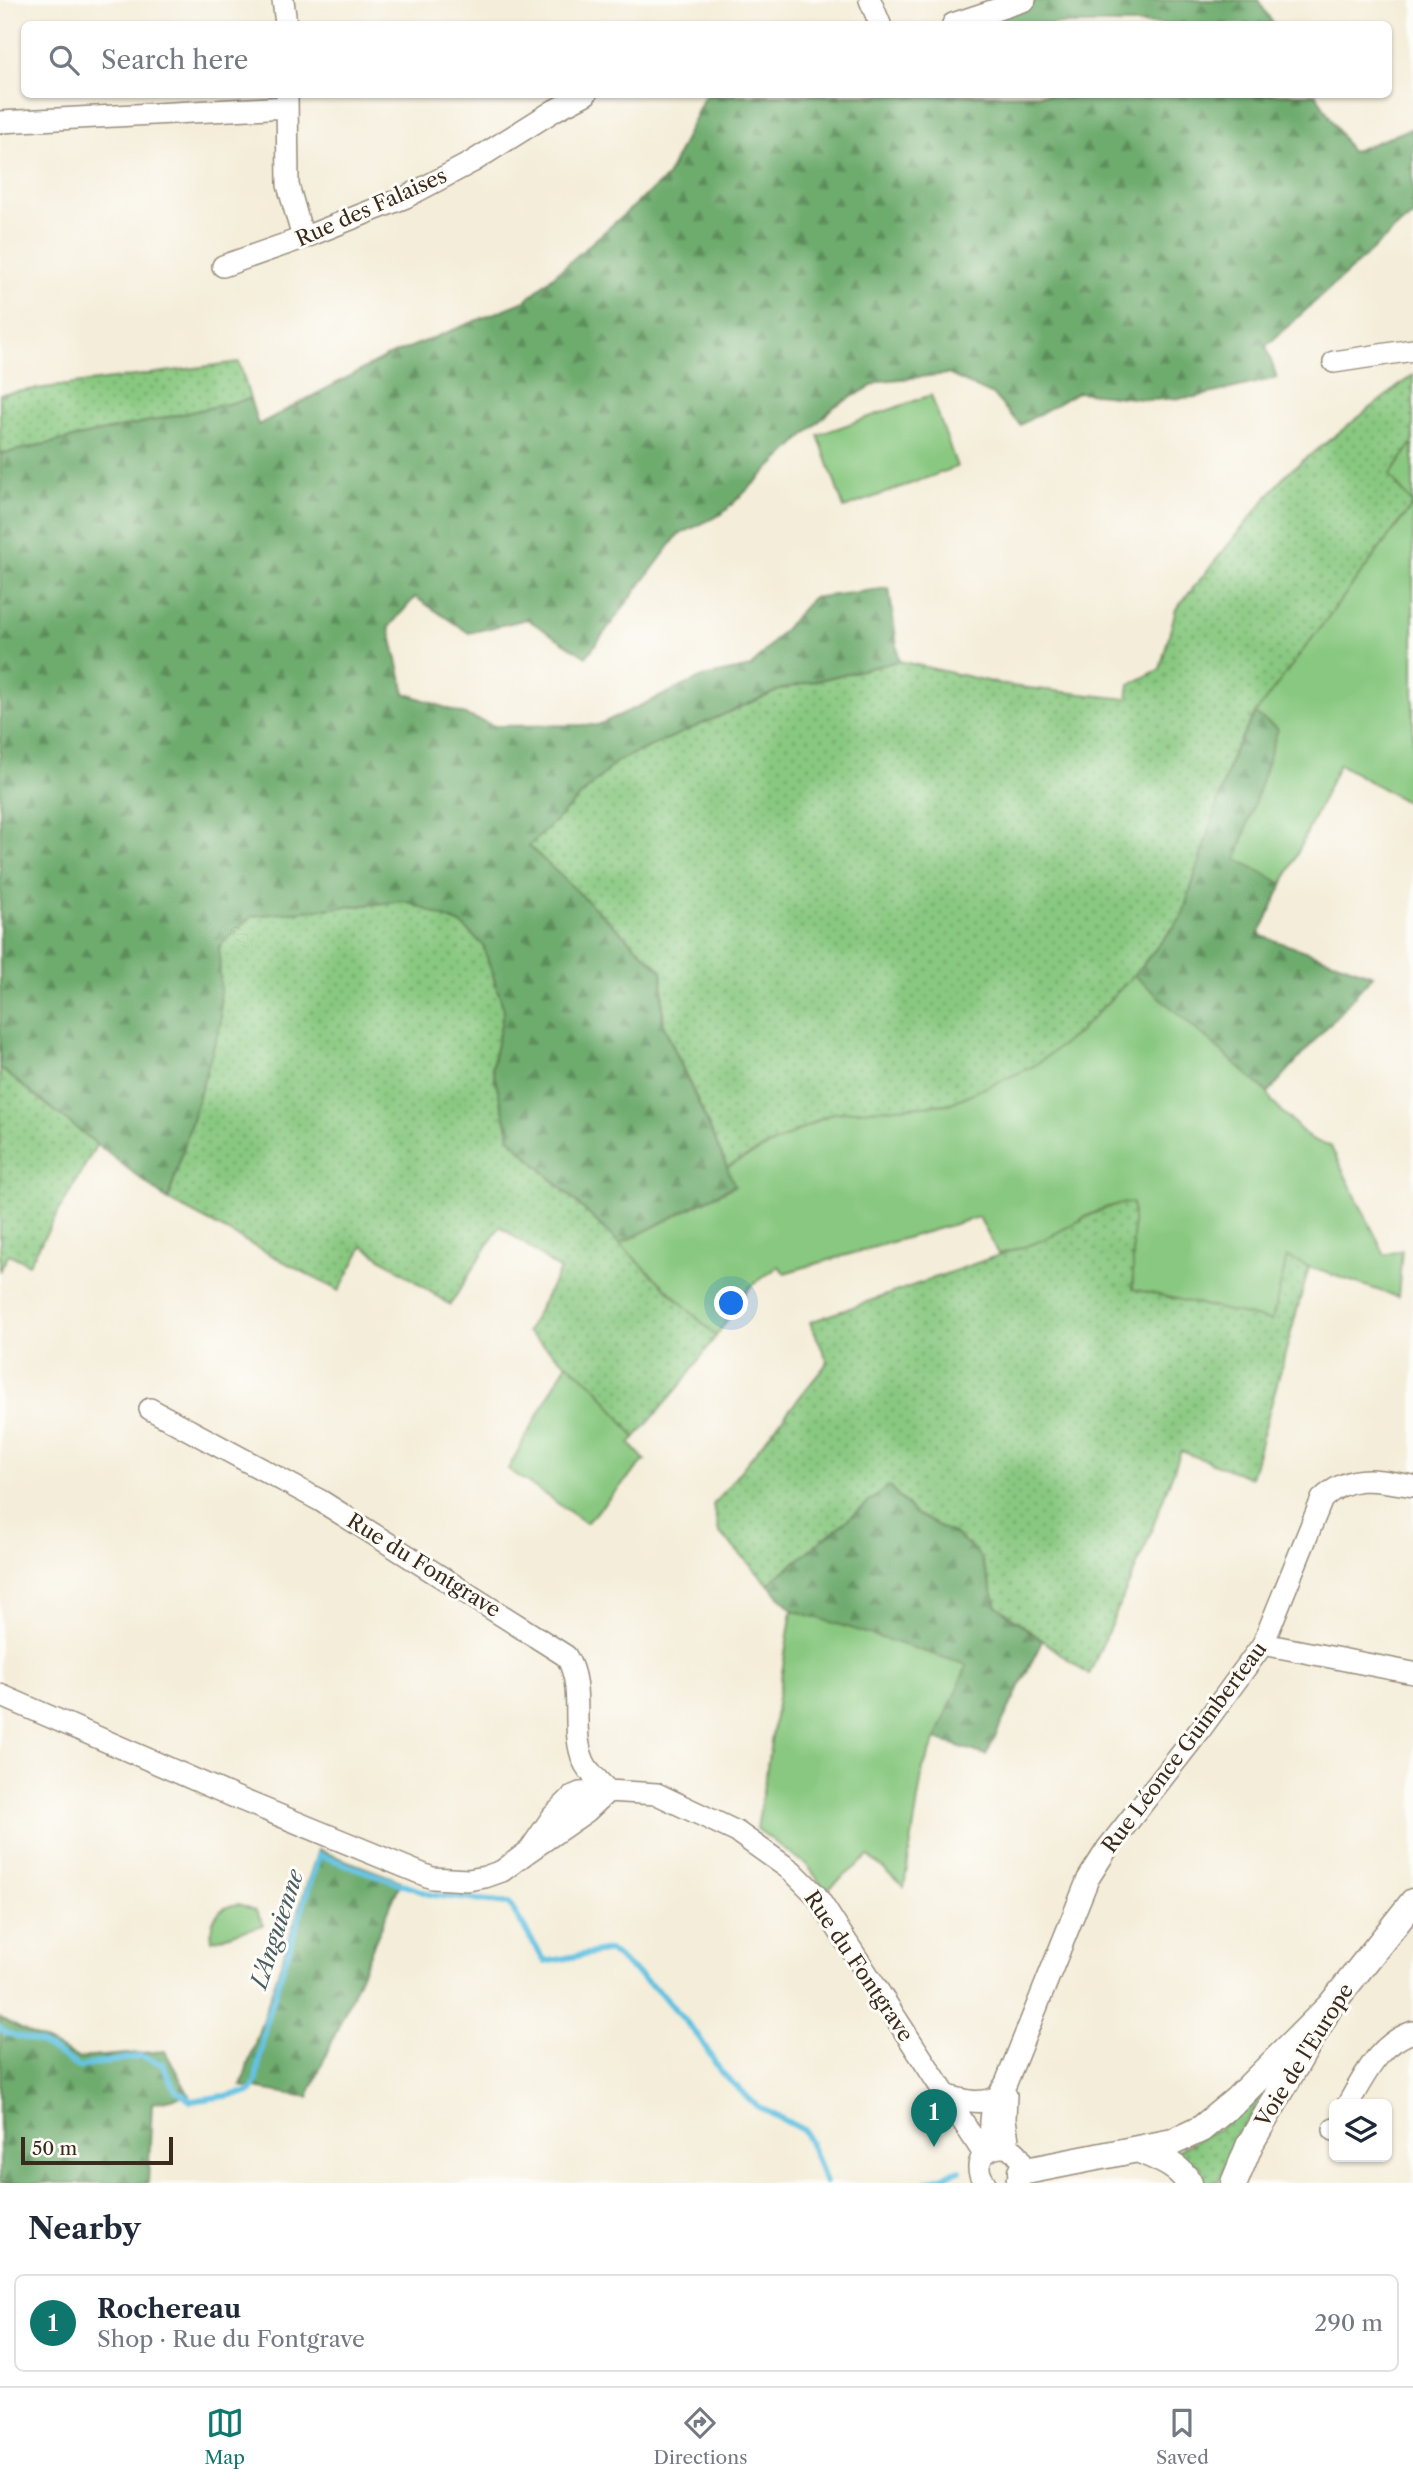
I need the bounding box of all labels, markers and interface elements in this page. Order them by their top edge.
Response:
search box [21,21,1392,98]
icon: search [45,41,83,79]
text: Search here [101,44,248,76]
street label: Rue des Falaises [292,162,450,252]
your location [714,1286,748,1320]
street label: Rue du Fontgrave [343,1508,505,1622]
street label: Rue Léonce Guimberteau [1096,1636,1272,1857]
water label: L'Anguienne [244,1865,310,1994]
street label: Rue du Fontgrave [799,1886,919,2046]
street label: Voie de l'Europe [1249,1979,1358,2132]
pin: 1 [911,2089,957,2147]
map controls [1329,2099,1392,2162]
button: layers [1329,2099,1392,2162]
scale bar [21,2134,173,2166]
text: 50 m [32,2137,77,2160]
text: Nearby [28,2210,141,2247]
text: Rochereau [97,2293,241,2325]
text: 1 [48,2309,58,2337]
text: 290 m [1314,2309,1383,2337]
text: Shop · Rue du Fontgrave [97,2325,365,2353]
tab: Map [204,2404,245,2469]
tab: Directions [654,2404,747,2469]
tab: Saved [1156,2404,1209,2469]

